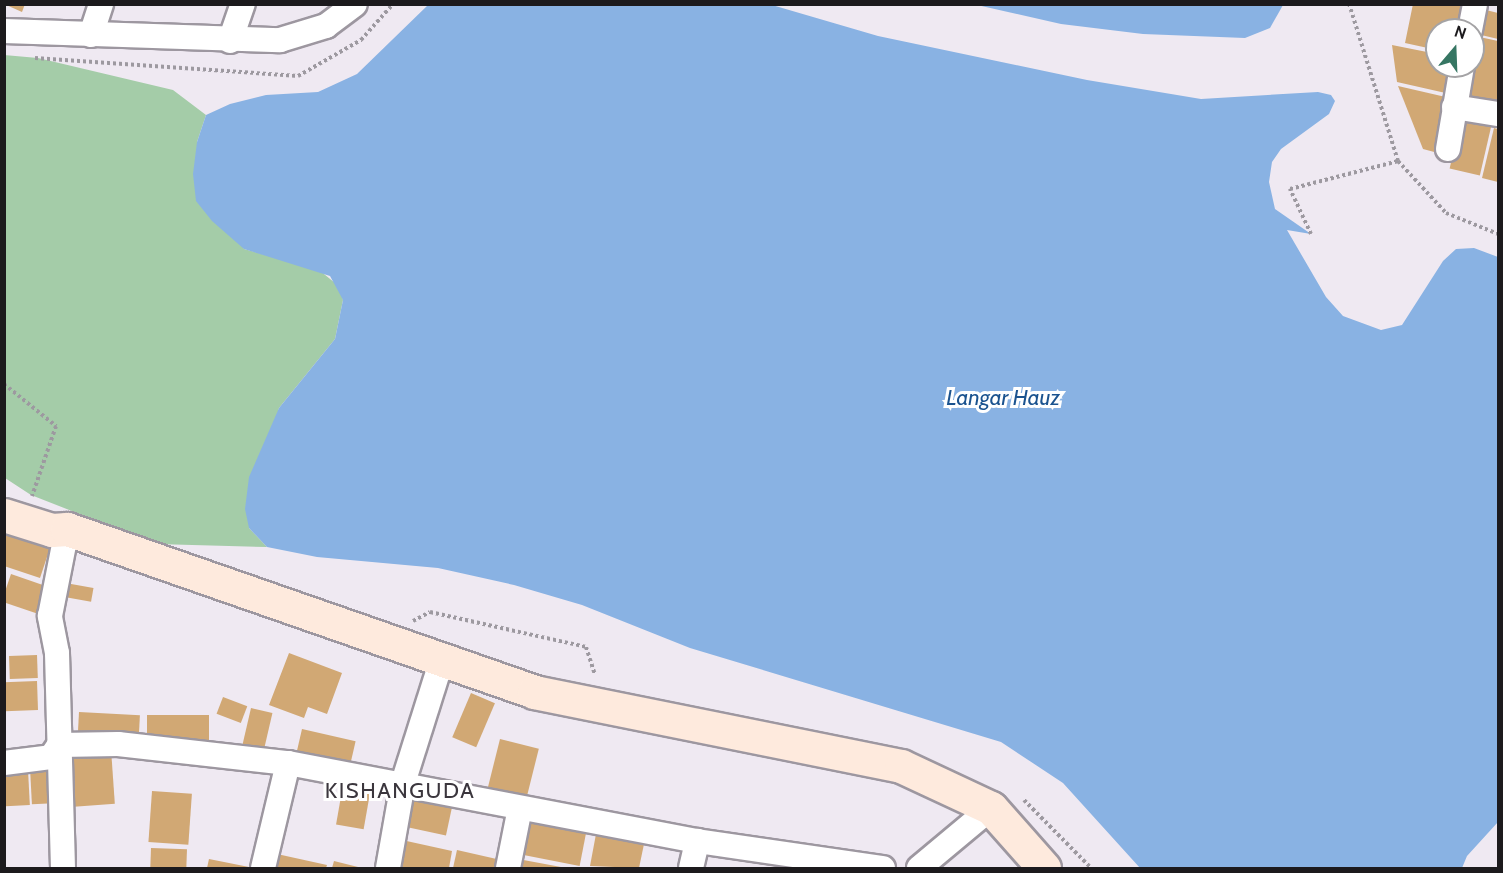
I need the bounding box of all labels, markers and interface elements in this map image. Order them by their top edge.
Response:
north arrow [1425,18,1485,78]
text: N [1452,22,1469,43]
water label: Langar Hauz [946,385,1060,411]
district label: KISHANGUDA [325,778,475,804]

